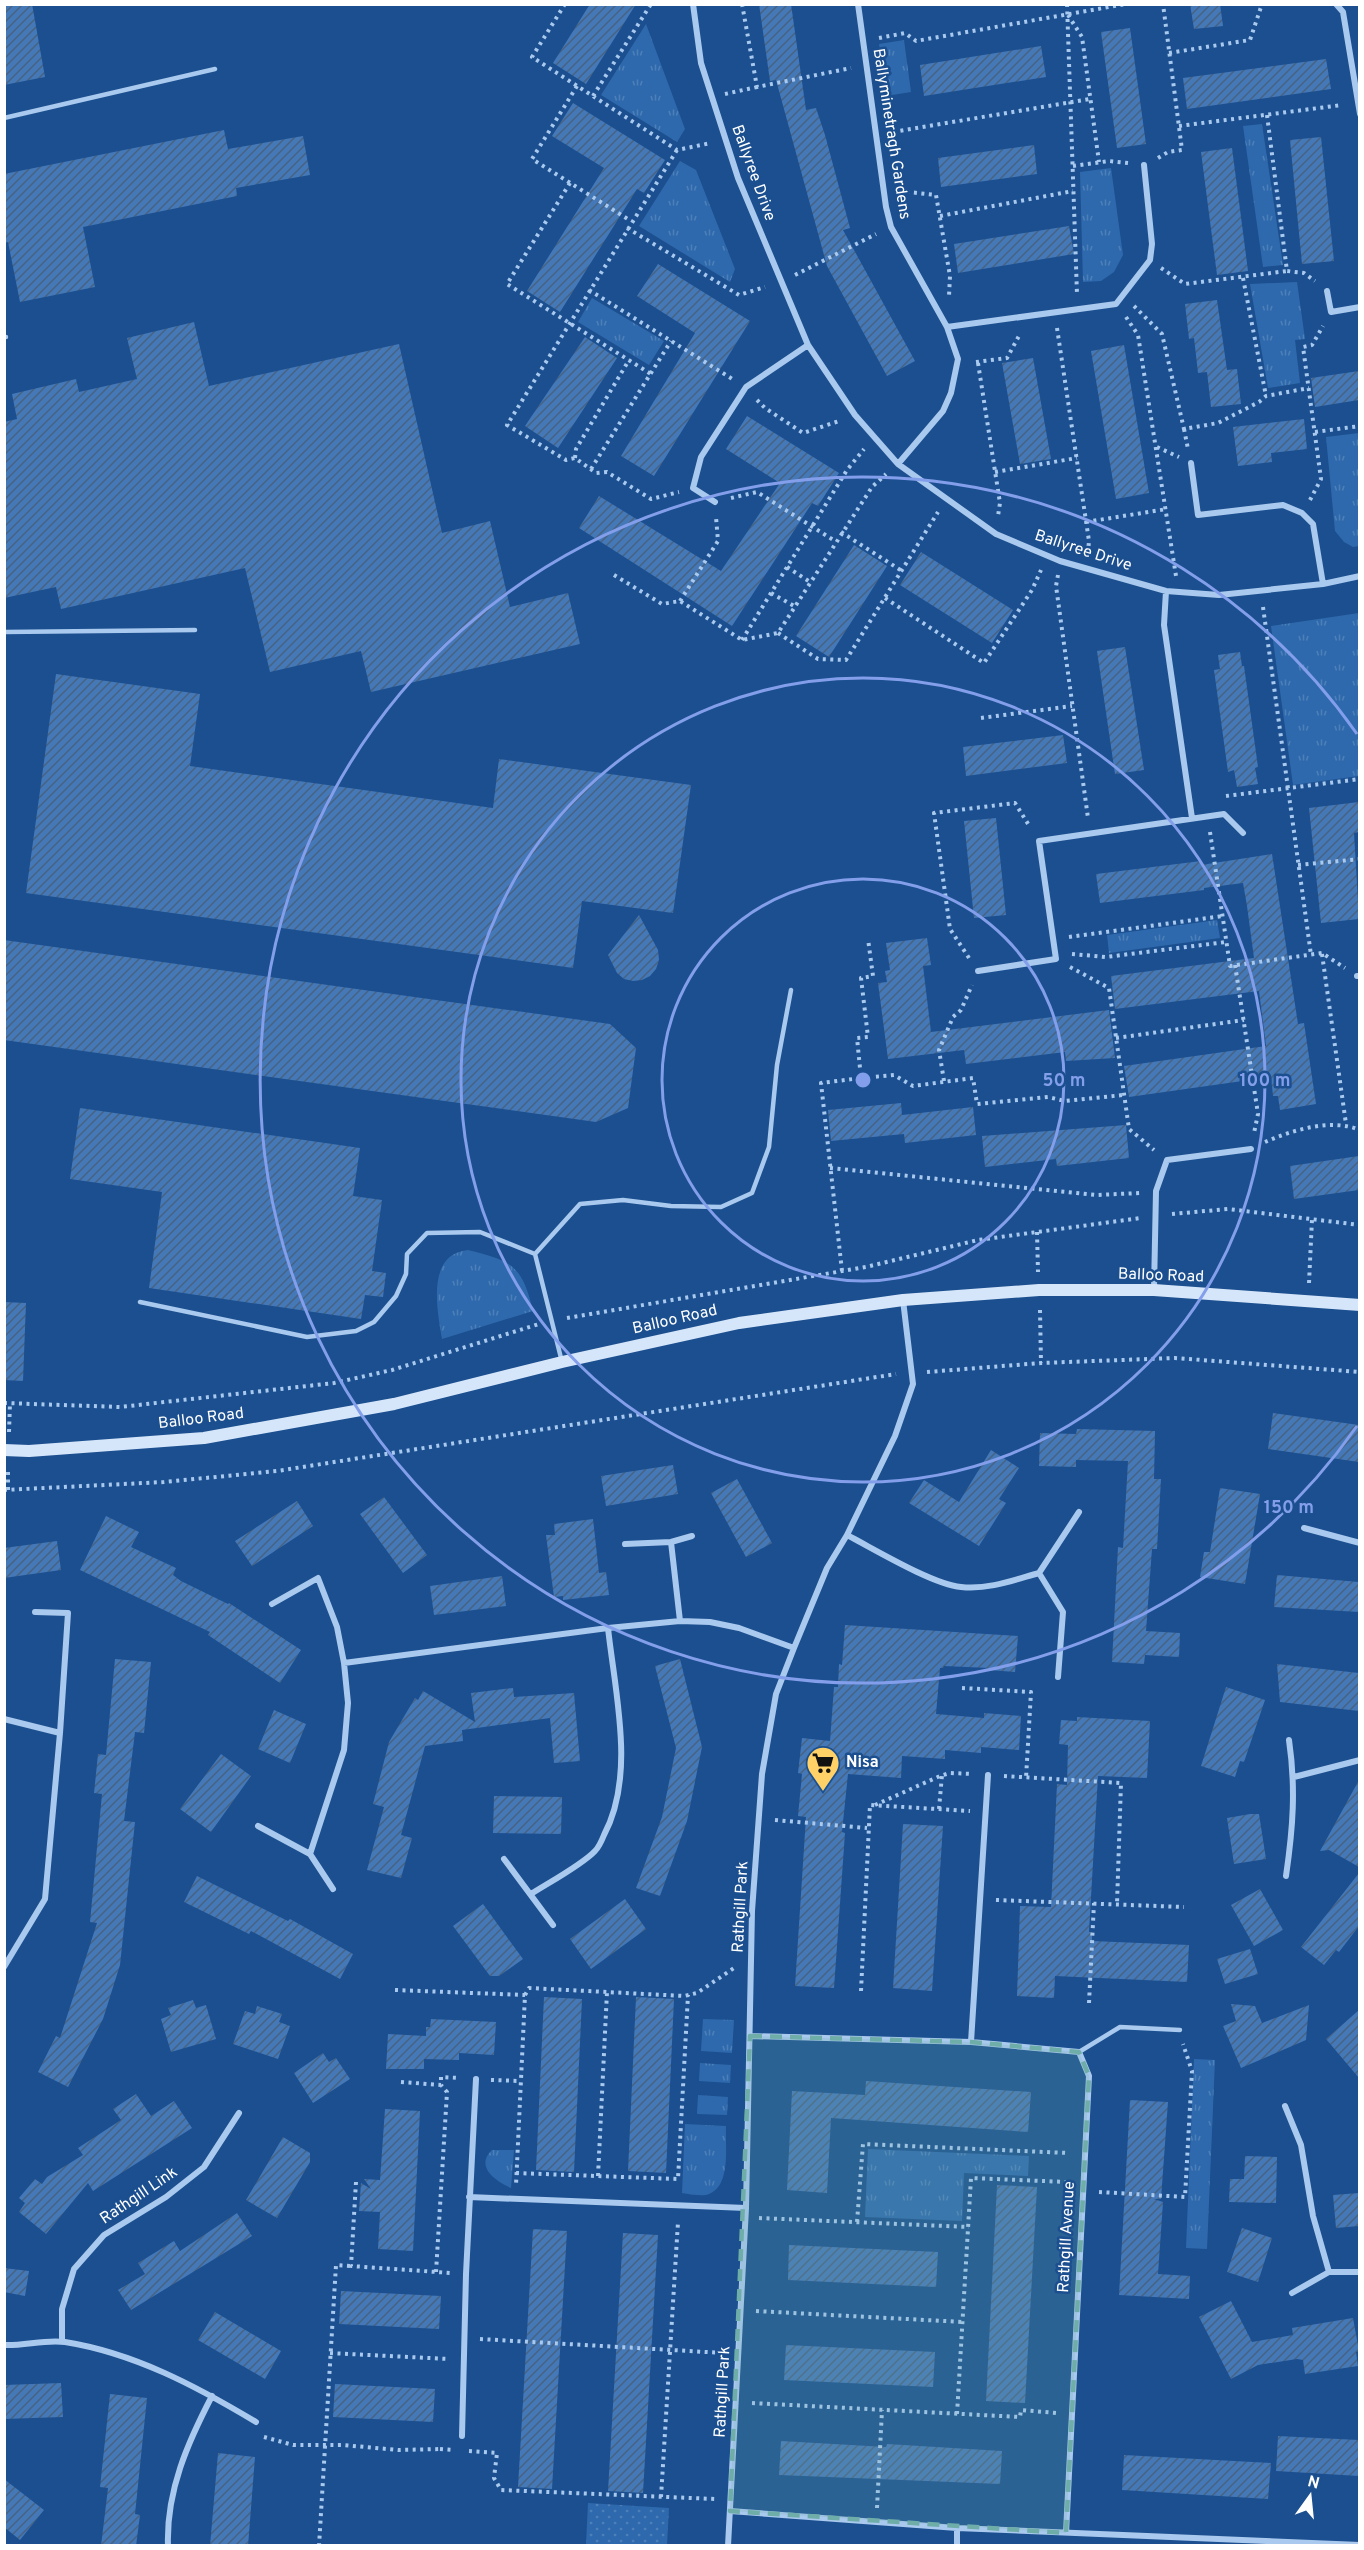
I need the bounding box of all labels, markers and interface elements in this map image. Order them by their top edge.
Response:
street label: Ballyminetragh Gardens [868,47,914,221]
street label: Ballyree Drive [726,122,780,224]
street label: Ballyree Drive [1032,526,1134,576]
centre of rings [853,1070,873,1090]
text: 50 m [1042,1070,1086,1093]
text: 100 m [1239,1070,1291,1093]
street label: Balloo Road [1117,1264,1205,1288]
street label: Balloo Road [631,1301,719,1339]
street label: Balloo Road [157,1404,245,1434]
text: 150 m [1264,1497,1314,1520]
supermarket icon: Nisa [805,1745,841,1792]
place label: Nisa [846,1753,879,1773]
street label: Rathgill Park [729,1861,753,1953]
street label: Rathgill Link [96,2163,182,2229]
street label: Rathgill Avenue [1054,2181,1080,2293]
street label: Rathgill Park [711,2346,735,2438]
north arrow [1280,2466,1340,2526]
text: N [1305,2472,1322,2495]

